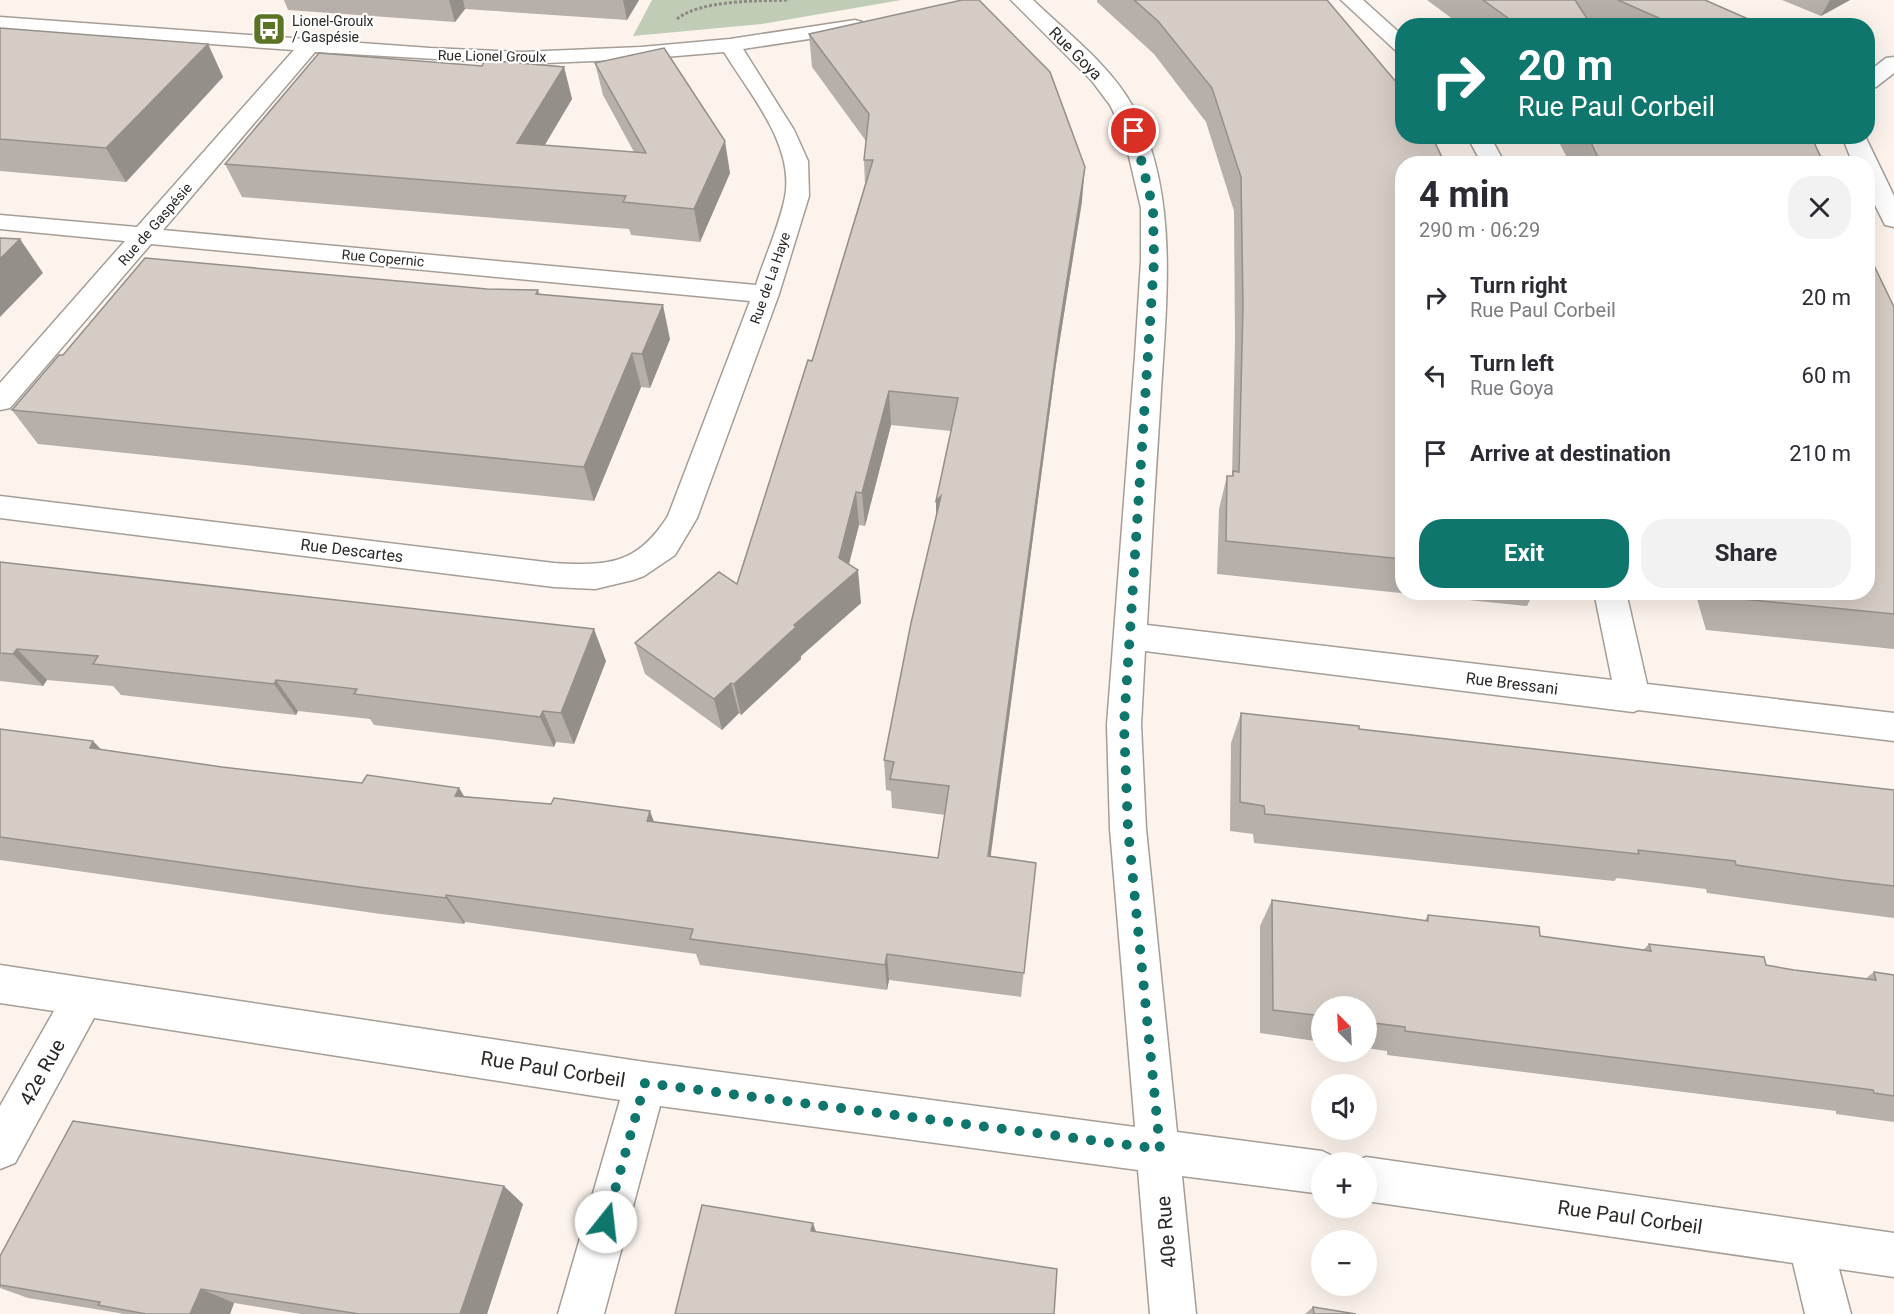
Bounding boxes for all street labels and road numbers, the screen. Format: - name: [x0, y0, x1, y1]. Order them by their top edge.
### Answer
- street label: Rue Goya: [1045, 23, 1106, 84]
- street label: Rue Lionel Groulx: [438, 47, 546, 65]
- street label: Rue de Gaspésie: [115, 180, 195, 268]
- street label: Rue de La Haye: [747, 230, 793, 326]
- street label: Rue Copernic: [341, 246, 425, 270]
- street label: Rue Descartes: [300, 535, 404, 566]
- street label: Rue Bressani: [1465, 668, 1559, 699]
- street label: 42e Rue: [14, 1035, 70, 1109]
- street label: Rue Paul Corbeil: [479, 1046, 627, 1092]
- street label: 40e Rue: [1151, 1195, 1181, 1269]
- street label: Rue Paul Corbeil: [1556, 1195, 1704, 1239]

